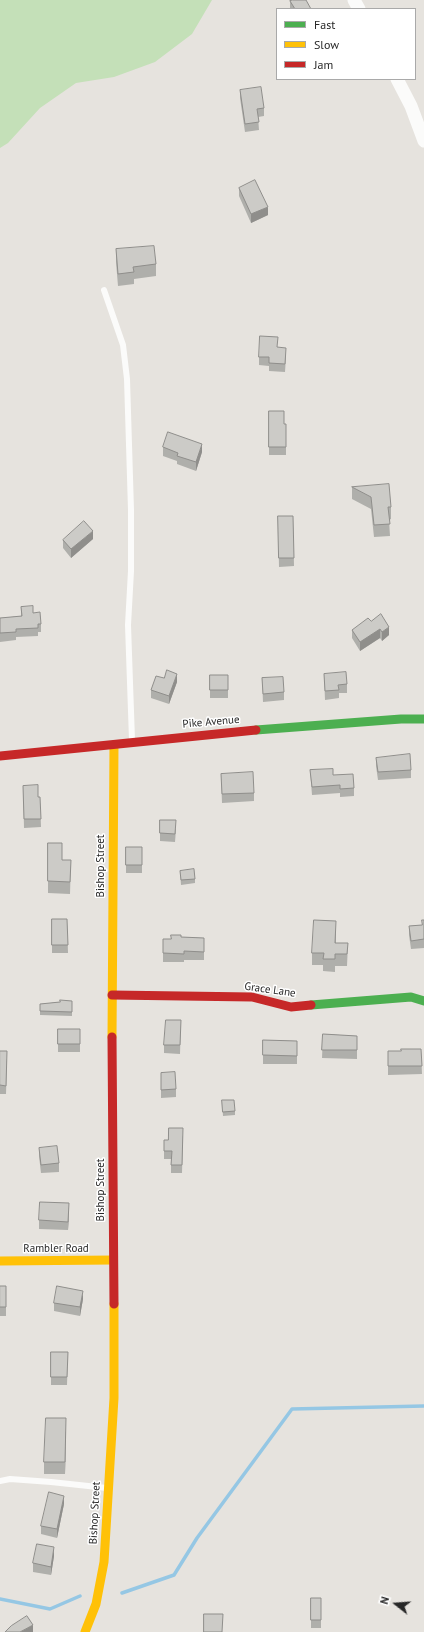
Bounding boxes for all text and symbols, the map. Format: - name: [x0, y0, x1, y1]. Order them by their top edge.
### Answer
- legend: [276, 8, 416, 80]
- text: Fast: [314, 17, 335, 32]
- text: Slow: [314, 37, 339, 52]
- text: Jam: [314, 57, 333, 72]
- street label: Pike Avenue: [182, 713, 240, 731]
- street label: Bishop Street: [94, 835, 108, 897]
- street label: Grace Lane: [243, 980, 297, 1000]
- street label: Bishop Street: [94, 1159, 108, 1221]
- street label: Rambler Road: [23, 1242, 89, 1256]
- street label: Bishop Street: [87, 1481, 103, 1545]
- north arrow: [376, 1584, 416, 1624]
- text: N: [377, 1595, 392, 1606]

